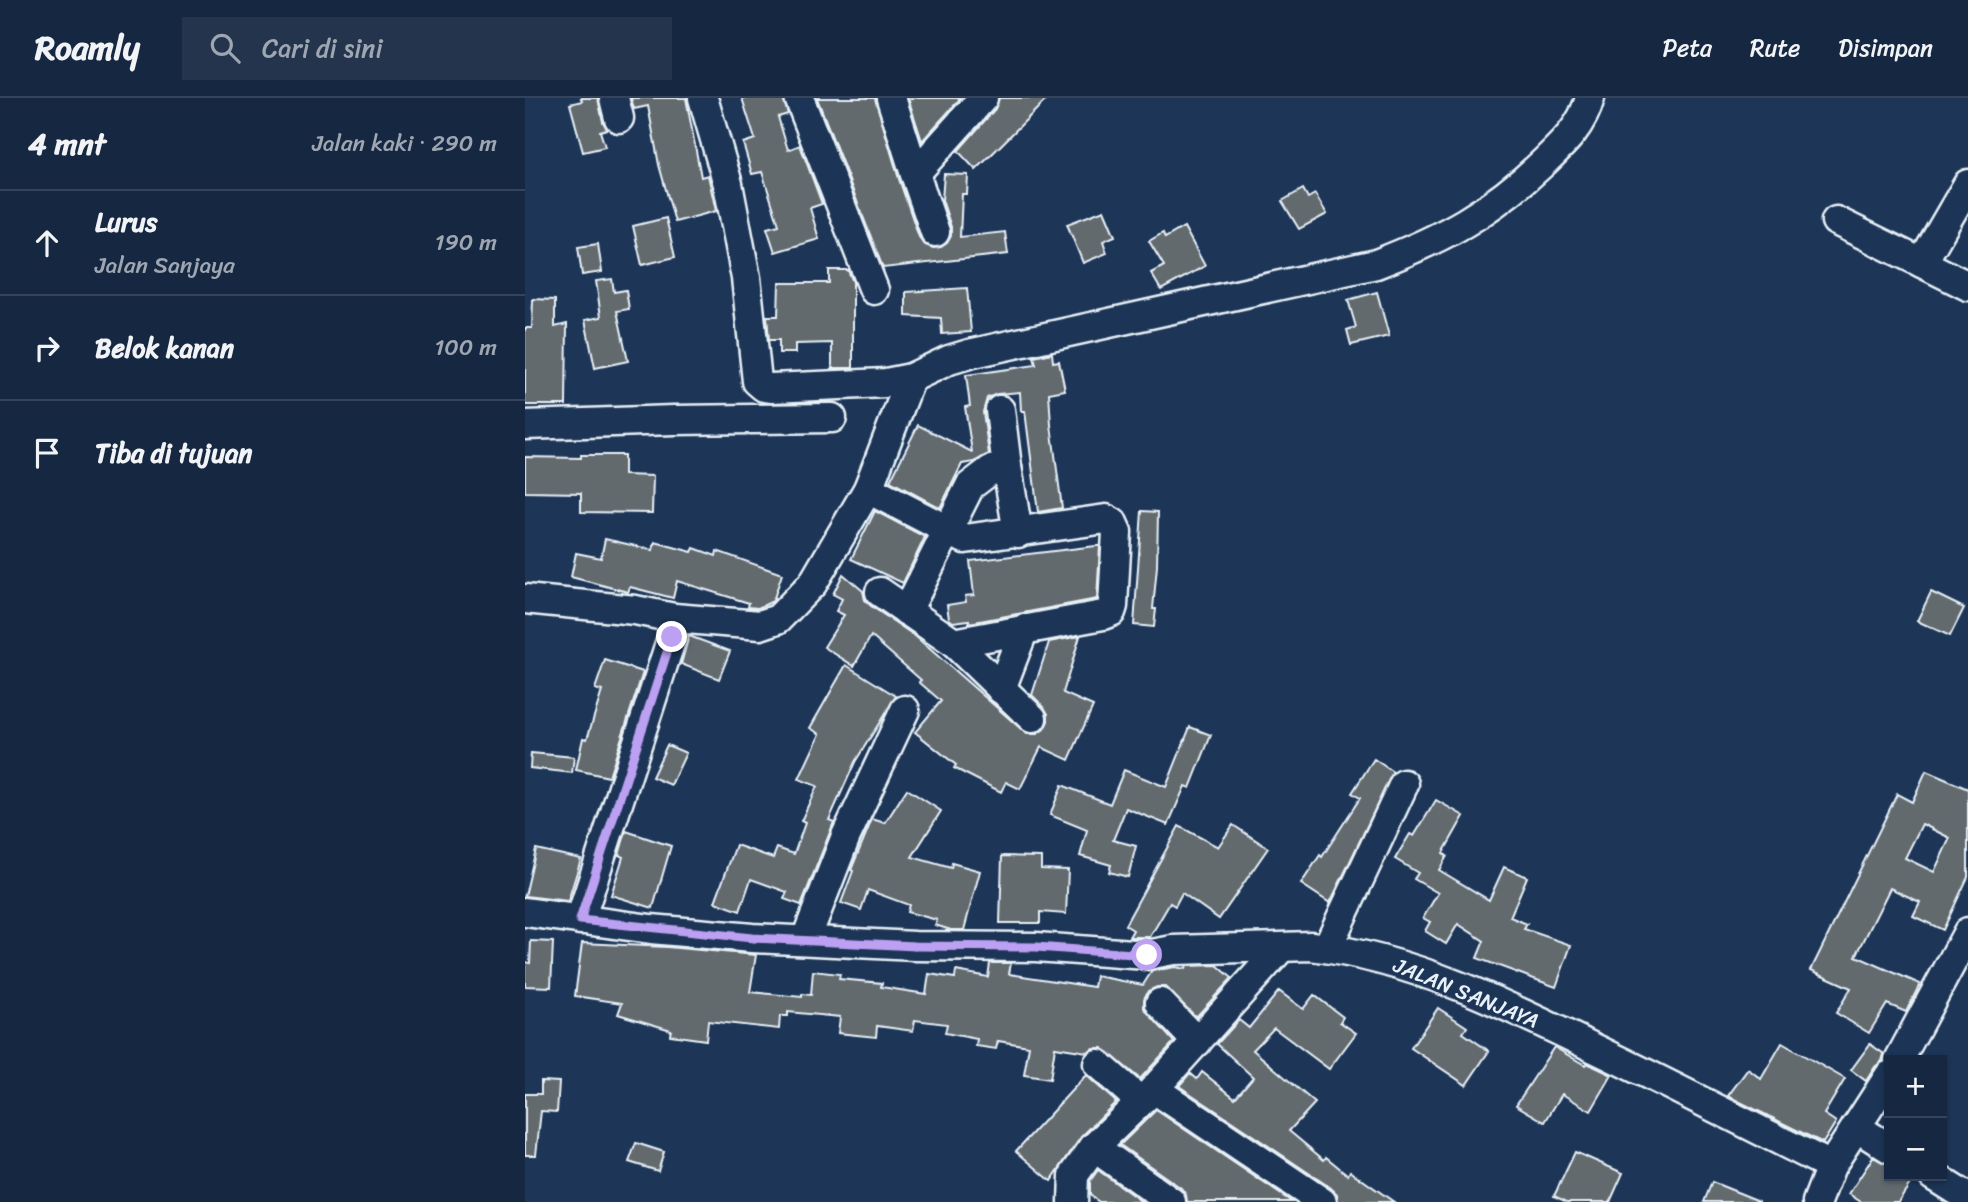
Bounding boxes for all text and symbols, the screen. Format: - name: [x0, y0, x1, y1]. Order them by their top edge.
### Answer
- search box: [182, 17, 672, 80]
- text: Roamly: [35, 19, 140, 77]
- text: Cari di sini: [262, 25, 383, 71]
- text: Peta: [1663, 27, 1712, 69]
- text: Rute: [1750, 27, 1800, 69]
- text: Disimpan: [1838, 27, 1933, 69]
- icon: search: [206, 29, 244, 67]
- text: 4 mnt: [28, 117, 106, 171]
- text: Jalan kaki · 290 m: [312, 123, 497, 164]
- text: Lurus: [95, 199, 158, 245]
- text: 190 m: [435, 222, 497, 263]
- icon: ahead: [28, 224, 66, 262]
- text: Jalan Sanjaya: [95, 245, 235, 286]
- text: Belok kanan: [95, 325, 234, 371]
- text: 100 m: [434, 327, 497, 368]
- icon: right: [28, 329, 66, 367]
- text: Tiba di tujuan: [95, 430, 252, 476]
- icon: arrive: [28, 434, 66, 472]
- route end: [656, 621, 687, 652]
- route start: [1131, 939, 1162, 970]
- street label: JALAN SANJAYA: [1386, 946, 1545, 1039]
- map controls: [1884, 1055, 1947, 1181]
- button: +: [1884, 1055, 1947, 1118]
- button: −: [1884, 1118, 1947, 1181]

